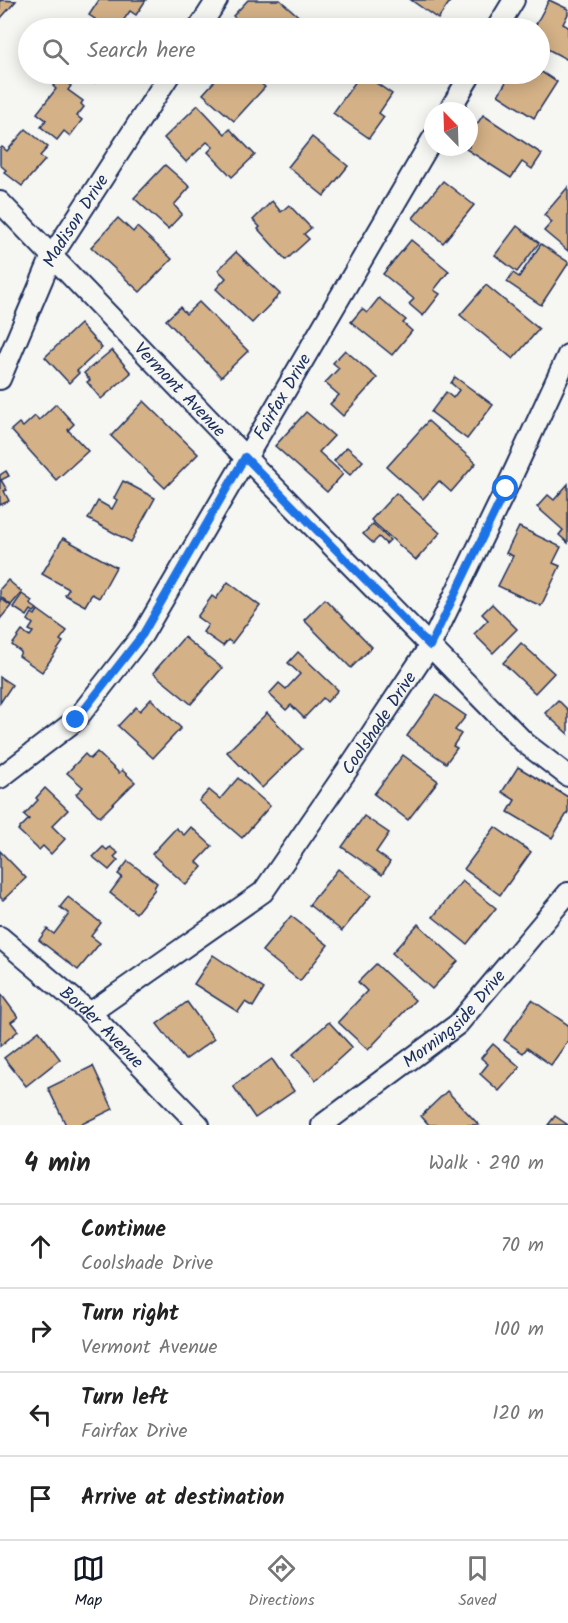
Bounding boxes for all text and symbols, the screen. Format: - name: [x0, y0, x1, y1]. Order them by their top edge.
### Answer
- search box: [18, 18, 550, 84]
- text: Search here: [87, 34, 195, 69]
- icon: search: [39, 35, 72, 68]
- north arrow: [424, 102, 478, 156]
- street label: Madison Drive: [36, 169, 117, 272]
- street label: Vermont Avenue: [126, 336, 232, 445]
- street label: Fairfax Drive: [247, 348, 320, 446]
- route start: [492, 475, 518, 501]
- street label: Coolshade Drive: [335, 666, 425, 782]
- route end: [62, 706, 88, 732]
- street label: Morningside Drive: [397, 964, 514, 1077]
- street label: Border Avenue: [52, 980, 150, 1076]
- text: 4 min: [24, 1143, 91, 1185]
- text: Walk · 290 m: [429, 1148, 544, 1180]
- text: Continue: [81, 1213, 166, 1248]
- icon: ahead: [24, 1230, 57, 1263]
- text: 70 m: [501, 1230, 544, 1262]
- text: Coolshade Drive: [81, 1248, 213, 1280]
- text: Turn right: [81, 1297, 179, 1332]
- icon: right: [24, 1314, 57, 1347]
- text: 100 m: [494, 1314, 544, 1346]
- text: Vermont Avenue: [81, 1332, 218, 1364]
- text: Turn left: [81, 1381, 168, 1416]
- icon: left: [24, 1398, 57, 1431]
- text: 120 m: [492, 1398, 544, 1430]
- text: Fairfax Drive: [81, 1416, 187, 1448]
- text: Arrive at destination: [81, 1481, 284, 1516]
- icon: arrive: [24, 1482, 57, 1515]
- tab: Map: [72, 1552, 105, 1613]
- tab: Directions: [248, 1552, 315, 1613]
- tab: Saved: [458, 1552, 496, 1613]

